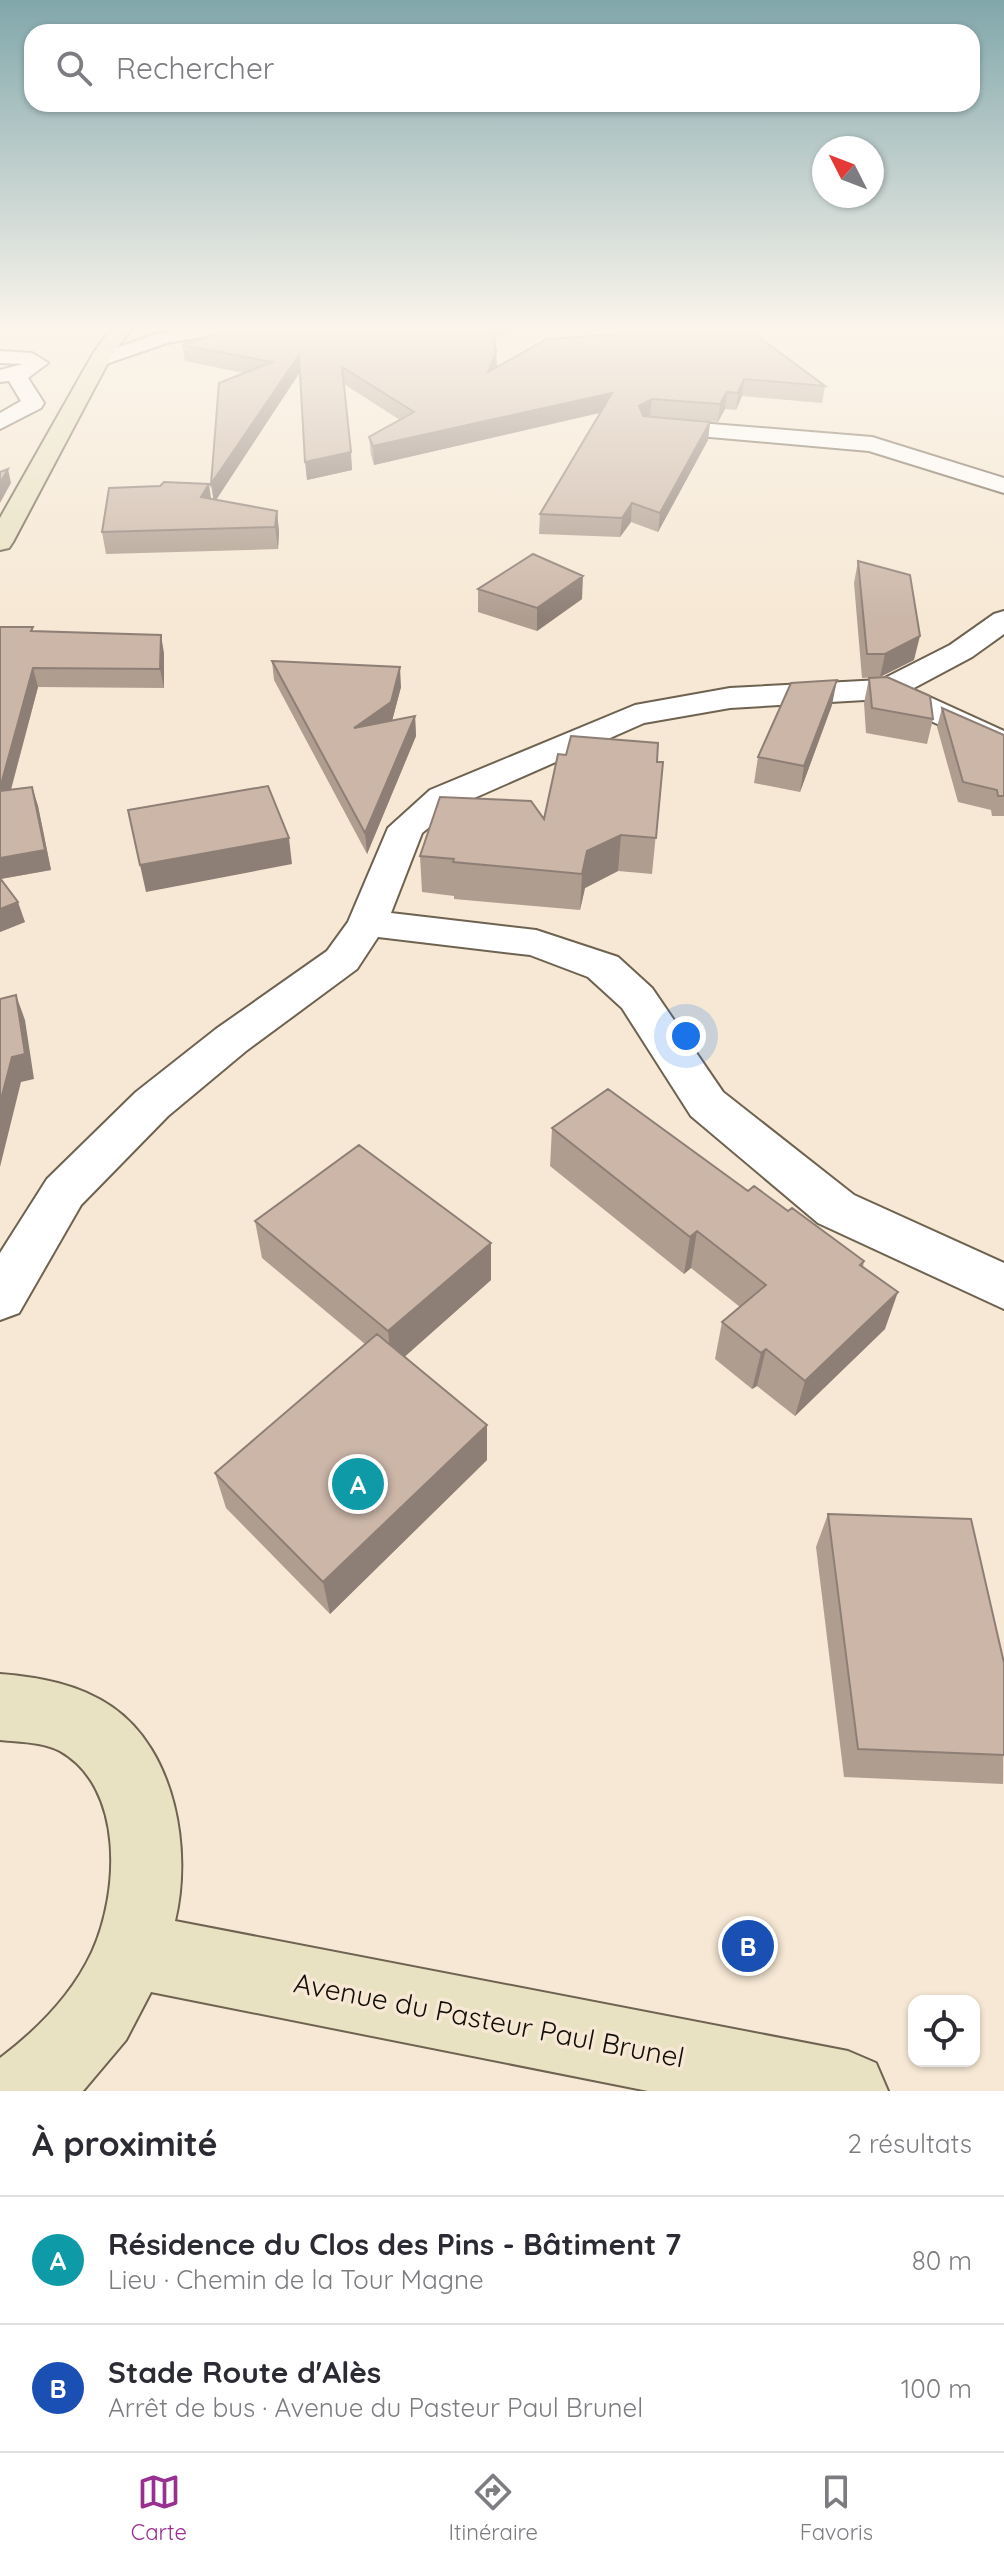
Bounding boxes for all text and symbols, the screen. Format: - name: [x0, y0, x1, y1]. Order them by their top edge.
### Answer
- search box: [24, 24, 980, 112]
- icon: search: [52, 46, 96, 90]
- text: Rechercher: [116, 49, 274, 87]
- north arrow: [812, 136, 884, 208]
- your location: [666, 1016, 706, 1056]
- pin: A: [332, 1454, 384, 1514]
- pin: B: [722, 1916, 774, 1976]
- street label: Avenue du Pasteur Paul Brunel: [291, 1964, 687, 2075]
- map controls: [908, 1995, 980, 2067]
- button: locate: [908, 1995, 980, 2067]
- text: À proximité: [32, 2122, 218, 2165]
- text: 2 résultats: [847, 2127, 972, 2160]
- text: Résidence du Clos des Pins - Bâtiment 7: [108, 2225, 681, 2263]
- text: A: [50, 2244, 66, 2277]
- text: 80 m: [912, 2244, 972, 2277]
- text: Lieu · Chemin de la Tour Magne: [108, 2263, 484, 2296]
- text: Stade Route d'Alès: [108, 2353, 381, 2391]
- text: B: [49, 2372, 67, 2405]
- text: 100 m: [901, 2372, 972, 2405]
- text: Arrêt de bus · Avenue du Pasteur Paul Brunel: [108, 2391, 643, 2424]
- tab: Carte: [131, 2470, 187, 2546]
- tab: Itinéraire: [449, 2470, 538, 2546]
- tab: Favoris: [800, 2470, 873, 2546]

